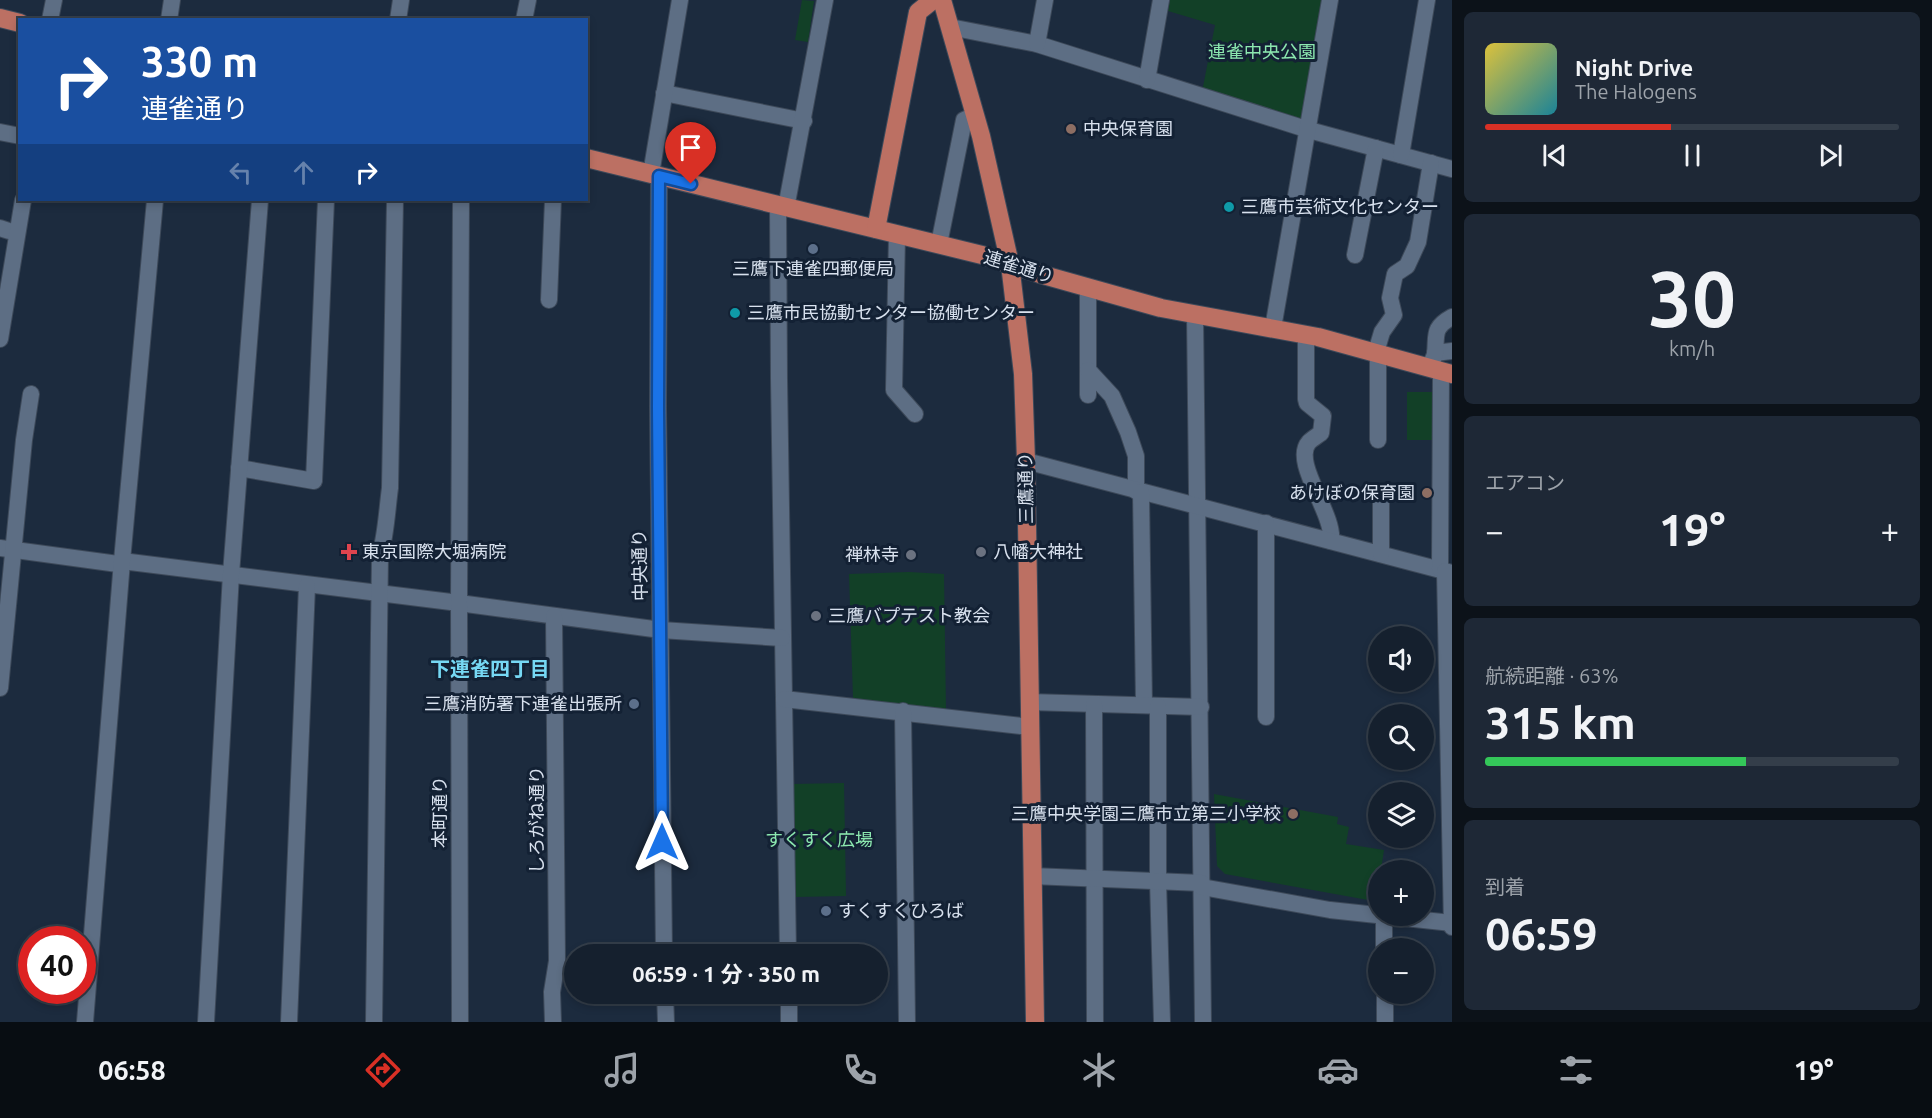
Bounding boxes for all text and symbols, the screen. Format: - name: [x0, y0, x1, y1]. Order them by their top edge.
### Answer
- text: 330 m: [141, 38, 258, 85]
- park label: 連雀中央公園: [1208, 41, 1316, 61]
- icon: right: [42, 42, 120, 120]
- text: Night Drive: [1575, 55, 1693, 80]
- text: The Halogens: [1575, 80, 1697, 103]
- text: 連雀通り: [141, 93, 249, 123]
- place label: 中央保育園: [1083, 118, 1173, 138]
- pin: [665, 122, 716, 184]
- marker: 中央保育園: [1064, 122, 1078, 136]
- icon: arrive: [674, 131, 707, 164]
- icon: previous: [1538, 139, 1571, 172]
- icon: pause: [1676, 139, 1709, 172]
- icon: next: [1814, 139, 1847, 172]
- icon: left: [224, 156, 257, 189]
- icon: ahead: [287, 156, 320, 189]
- icon: right: [350, 156, 383, 189]
- place label: 三鷹市芸術文化センター: [1241, 196, 1439, 216]
- marker: 三鷹市芸術文化センター: [1222, 200, 1236, 214]
- marker: 三鷹下連雀四郵便局: [806, 242, 820, 256]
- street label: 連雀通り: [982, 246, 1057, 286]
- text: 30: [1648, 254, 1736, 342]
- place label: 三鷹下連雀四郵便局: [732, 258, 894, 278]
- place label: 三鷹市民協動センター協働センター: [747, 302, 1035, 322]
- marker: 三鷹市民協動センター協働センター: [728, 306, 742, 320]
- text: km/h: [1669, 337, 1715, 360]
- street label: 三鷹通り: [1014, 452, 1036, 524]
- text: エアコン: [1485, 471, 1565, 494]
- place label: あけぼの保育園: [1289, 482, 1415, 502]
- marker: あけぼの保育園: [1420, 486, 1434, 500]
- text: 19°: [1659, 504, 1725, 555]
- text: −: [1485, 512, 1504, 549]
- text: +: [1880, 512, 1899, 549]
- street label: 中央通り: [628, 529, 650, 601]
- place label: 東京国際大堀病院: [362, 541, 506, 561]
- place label: 八幡大神社: [993, 541, 1083, 561]
- marker: 東京国際大堀病院: [340, 543, 358, 561]
- place label: 禅林寺: [845, 544, 899, 564]
- marker: 八幡大神社: [974, 545, 988, 559]
- marker: 禅林寺: [904, 548, 918, 562]
- place label: 三鷹バプテスト教会: [828, 605, 990, 625]
- marker: 三鷹バプテスト教会: [809, 609, 823, 623]
- map controls: [1368, 626, 1434, 1004]
- button: sound: [1368, 626, 1434, 692]
- district label: 下連雀四丁目: [430, 657, 550, 680]
- text: 航続距離 · 63%: [1485, 664, 1618, 687]
- place label: 三鷹消防署下連雀出張所: [424, 693, 622, 713]
- marker: 三鷹消防署下連雀出張所: [627, 697, 641, 711]
- text: 315 km: [1485, 697, 1636, 748]
- button: search: [1368, 704, 1434, 770]
- street label: しろがね通り: [526, 766, 546, 874]
- street label: 本町通り: [429, 776, 449, 848]
- button: layers: [1368, 782, 1434, 848]
- place label: 三鷹中央学園三鷹市立第三小学校: [1011, 803, 1281, 823]
- marker: 三鷹中央学園三鷹市立第三小学校: [1286, 807, 1300, 821]
- position arrow: [630, 810, 694, 874]
- park label: すくすく広場: [765, 829, 873, 849]
- button: +: [1368, 860, 1434, 926]
- text: 到着: [1485, 875, 1525, 898]
- place label: すくすくひろば: [838, 900, 964, 920]
- marker: すくすくひろば: [819, 904, 833, 918]
- text: 06:59: [1485, 908, 1598, 959]
- speed limit sign: 40: [18, 926, 96, 1004]
- button: −: [1368, 938, 1434, 1004]
- text: 06:59 · 1 分 · 350 m: [632, 961, 820, 986]
- icon: directions: [362, 1049, 404, 1091]
- icon: music: [601, 1049, 643, 1091]
- icon: phone: [839, 1049, 881, 1091]
- icon: climate: [1078, 1049, 1120, 1091]
- icon: car: [1317, 1049, 1359, 1091]
- icon: filters: [1555, 1049, 1597, 1091]
- text: 06:58: [98, 1055, 166, 1085]
- text: 19°: [1794, 1055, 1834, 1085]

